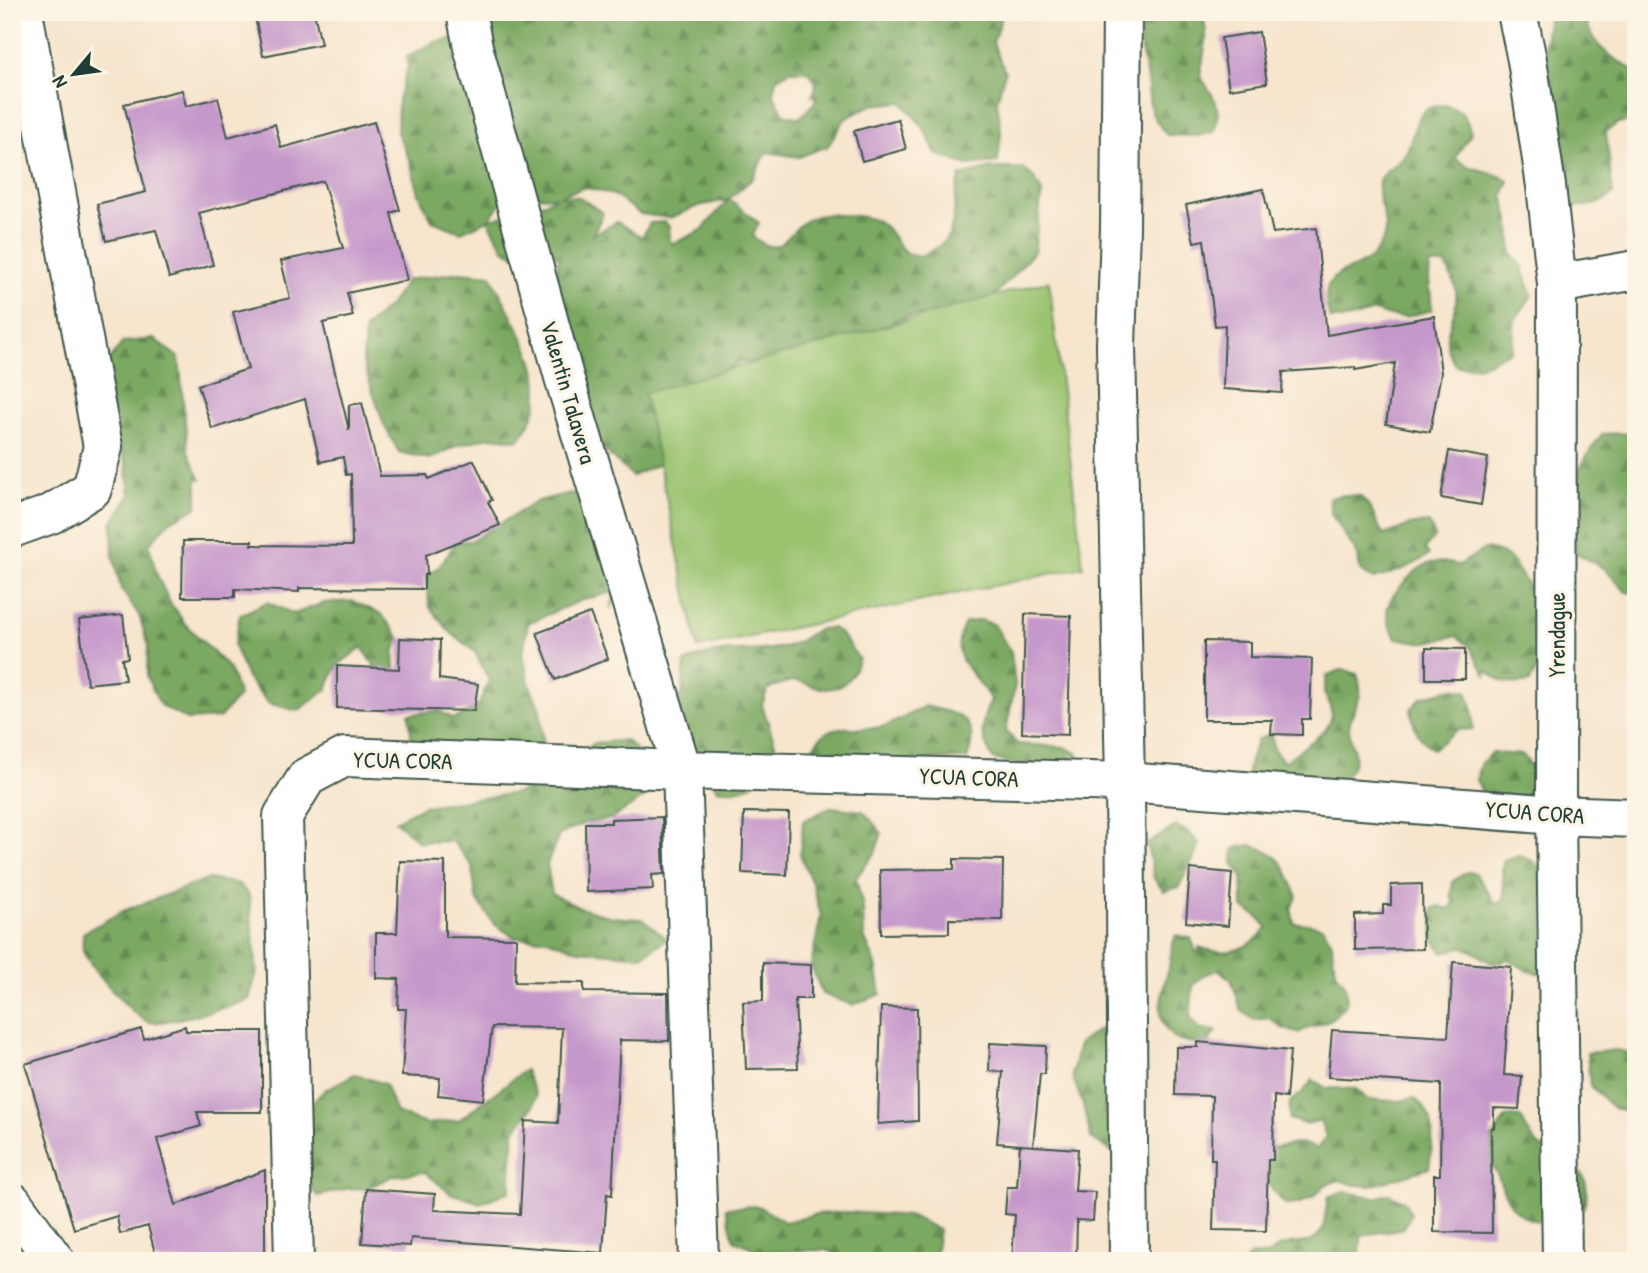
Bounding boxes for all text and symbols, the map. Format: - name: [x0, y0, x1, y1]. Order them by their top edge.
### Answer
- north arrow: [38, 38, 108, 108]
- text: N: [45, 72, 73, 93]
- street label: Valentin Talavera: [534, 317, 604, 467]
- street label: Yrendague: [1541, 592, 1572, 678]
- street label: YCUA CORA: [353, 744, 453, 776]
- street label: YCUA CORA: [919, 760, 1019, 794]
- street label: YCUA CORA: [1485, 793, 1585, 831]

